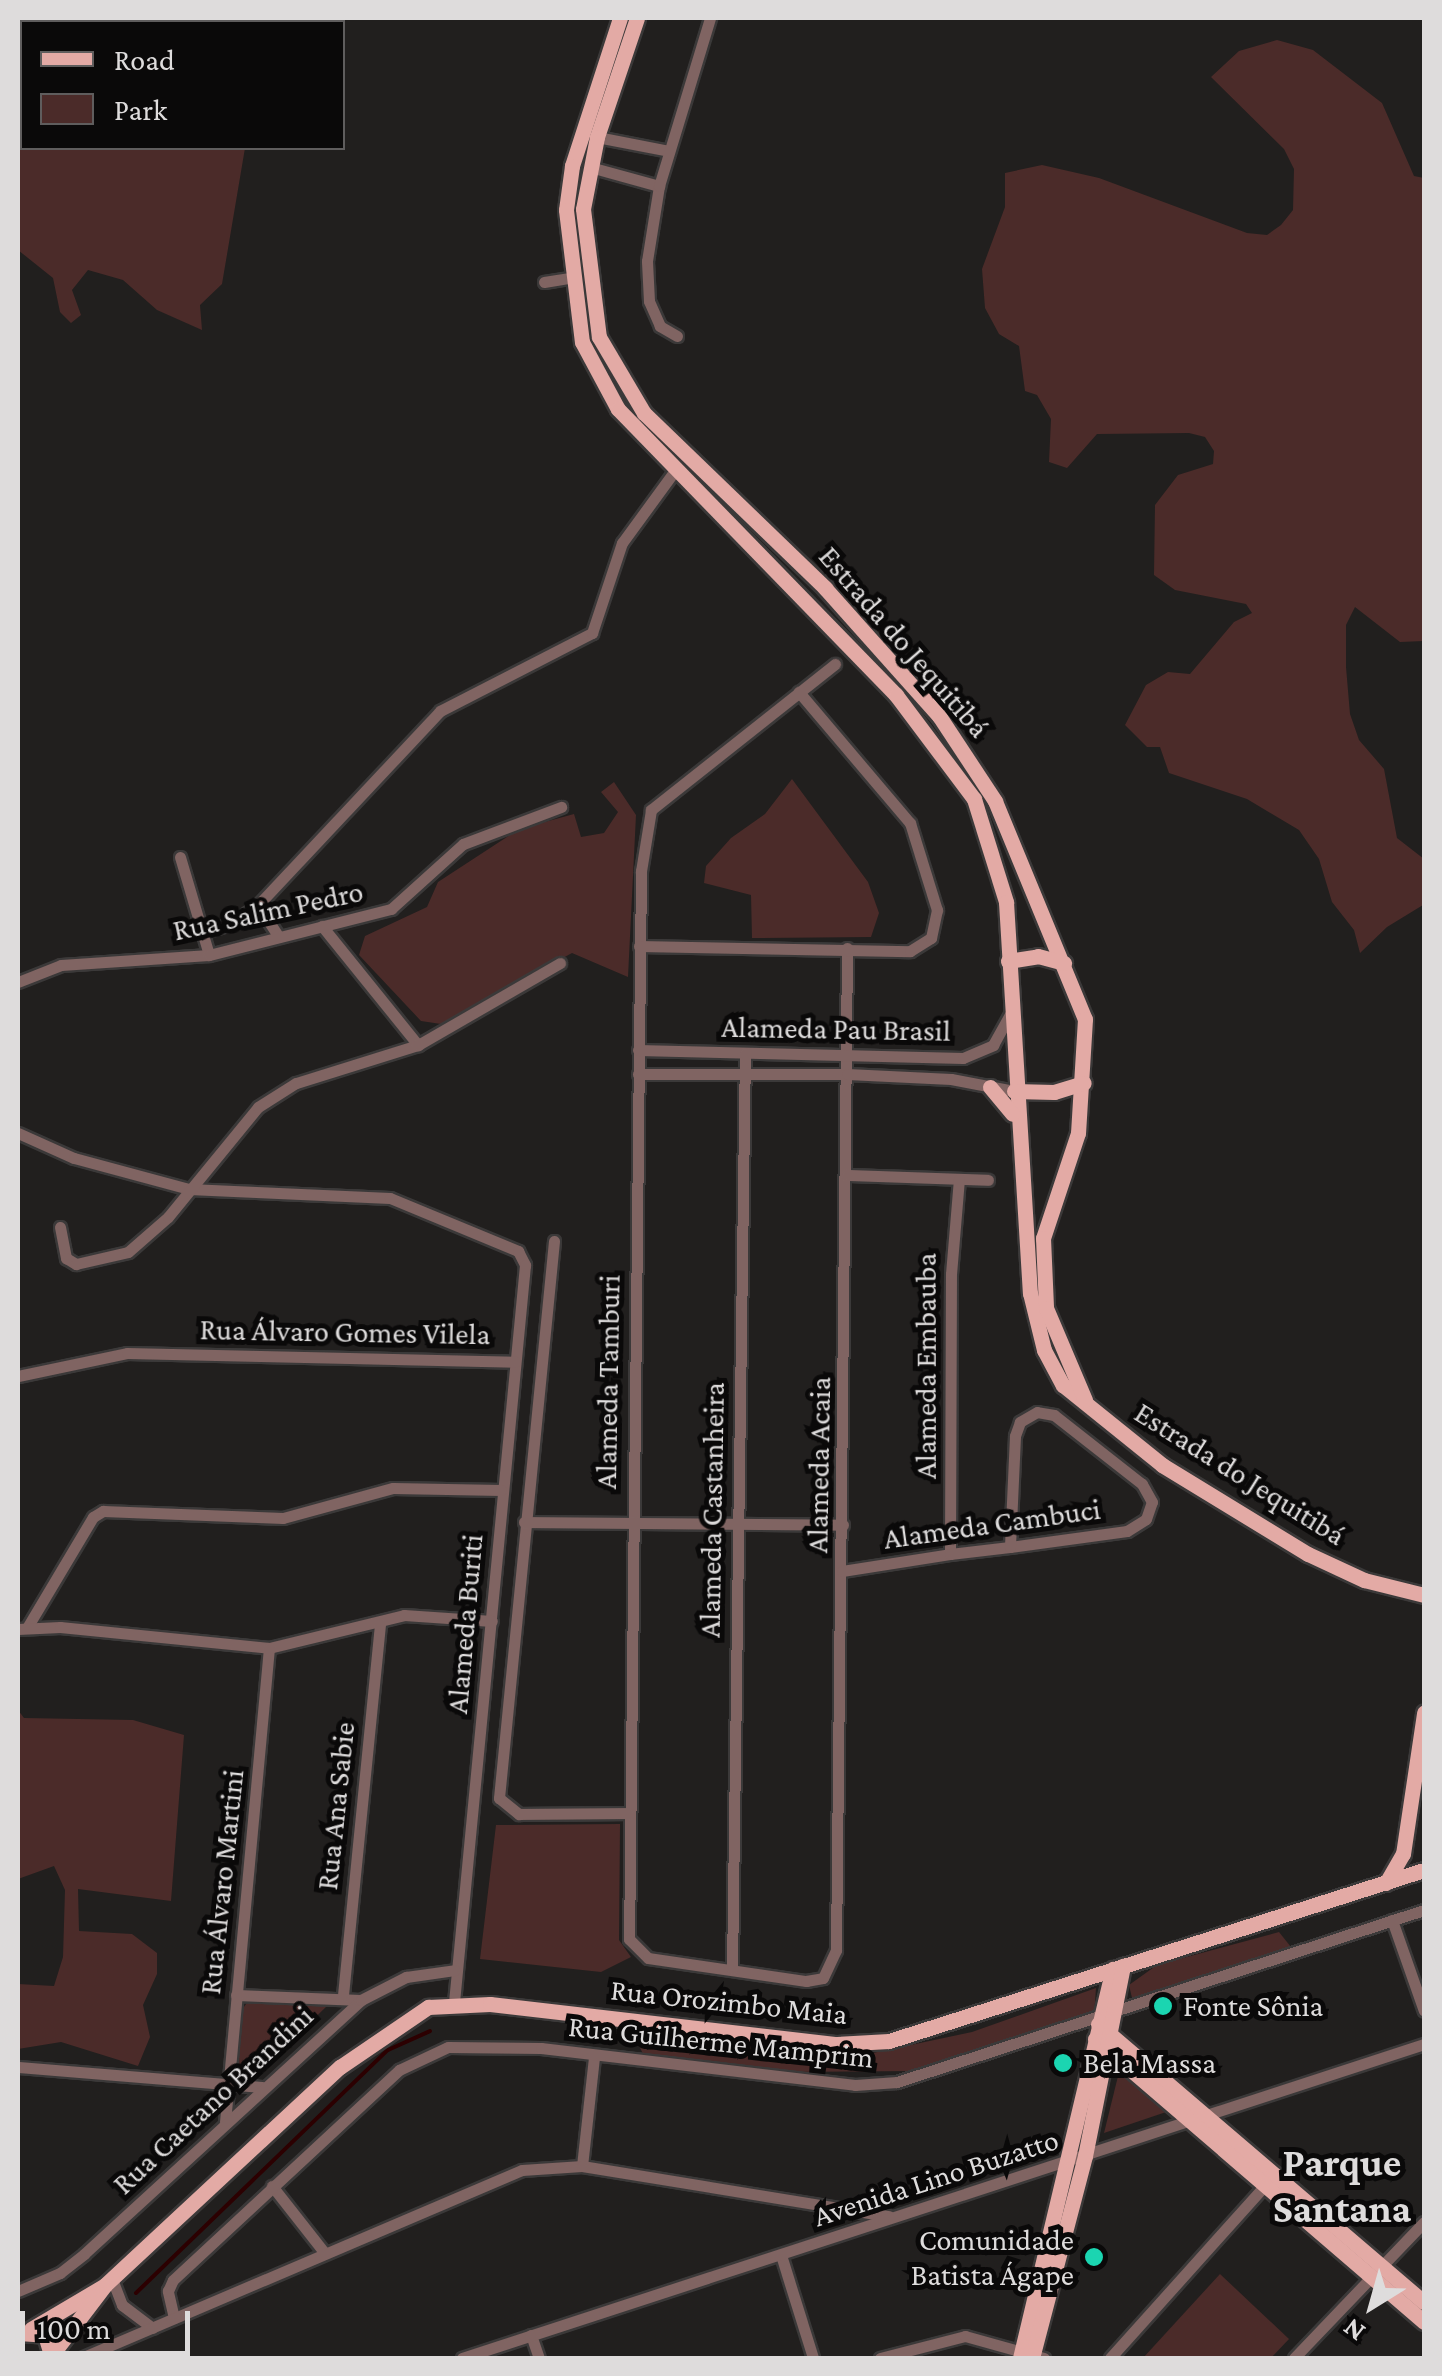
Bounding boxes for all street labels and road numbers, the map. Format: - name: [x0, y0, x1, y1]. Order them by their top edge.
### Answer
- street label: Estrada do Jequitibá: [811, 539, 997, 745]
- street label: Rua Salim Pedro: [170, 873, 366, 949]
- street label: Alameda Pau Brasil: [721, 1009, 951, 1049]
- street label: Alameda Embauba: [908, 1253, 944, 1479]
- street label: Alameda Tamburi: [588, 1274, 628, 1490]
- street label: Rua Álvaro Gomes Vilela: [199, 1311, 491, 1353]
- street label: Alameda Acaia: [799, 1376, 839, 1554]
- street label: Alameda Castanheira: [692, 1382, 732, 1638]
- street label: Estrada do Jequitibá: [1128, 1395, 1352, 1553]
- street label: Alameda Cambuci: [881, 1491, 1103, 1557]
- street label: Alameda Buriti: [439, 1533, 491, 1715]
- street label: Rua Ana Sabie: [309, 1720, 363, 1892]
- street label: Rua Álvaro Martini: [192, 1768, 252, 1996]
- street label: Rua Orozimbo Maia: [609, 1972, 849, 2032]
- street label: Rua Caetano Brandini: [105, 1998, 321, 2202]
- street label: Rua Guilherme Mamprim: [567, 2008, 875, 2076]
- street label: Avenida Lino Buzatto: [809, 2121, 1063, 2235]

